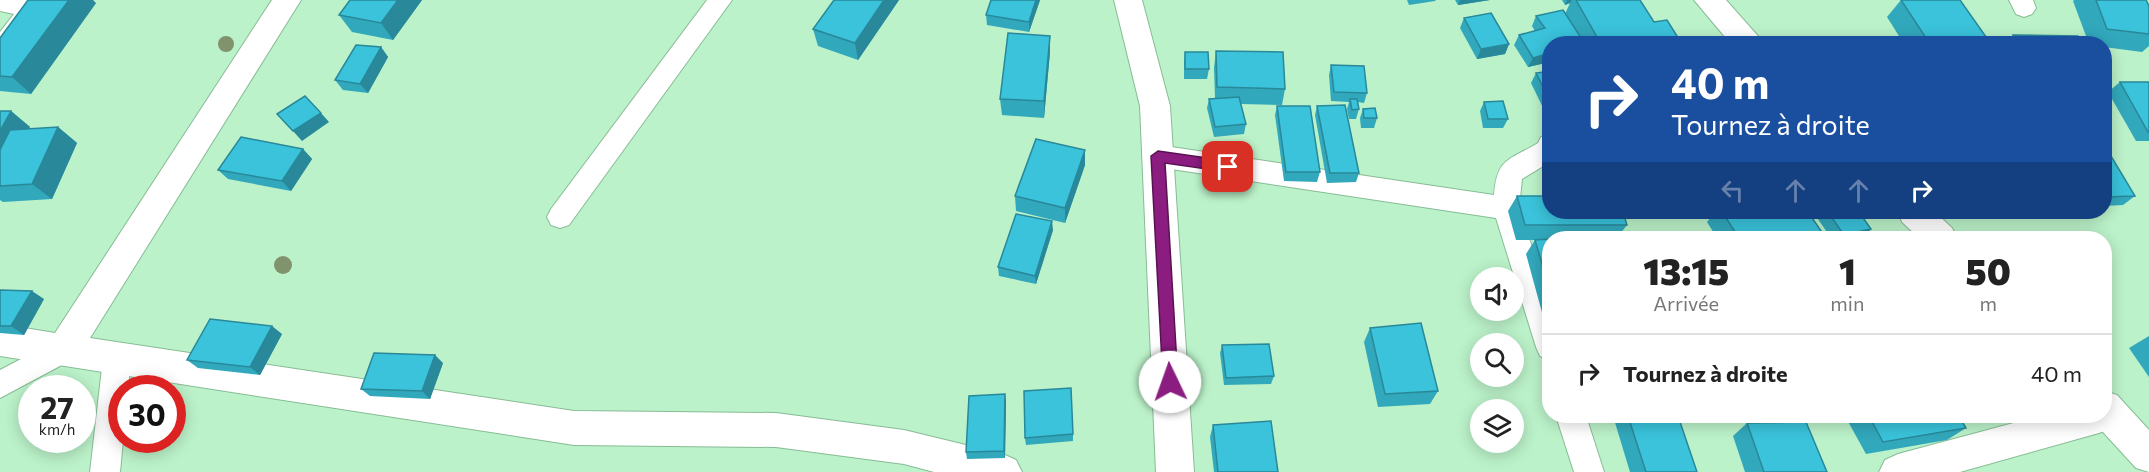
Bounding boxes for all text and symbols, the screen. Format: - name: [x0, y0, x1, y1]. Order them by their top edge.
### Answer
- text: 40 m: [1671, 56, 1769, 108]
- icon: right: [1572, 60, 1650, 138]
- text: Tournez à droite: [1671, 108, 1870, 141]
- pin: [1202, 141, 1253, 192]
- icon: arrive: [1211, 150, 1244, 183]
- icon: left: [1716, 174, 1749, 207]
- icon: ahead: [1779, 174, 1812, 207]
- icon: ahead: [1842, 174, 1875, 207]
- icon: right: [1905, 174, 1938, 207]
- text: 13:15: [1643, 248, 1729, 292]
- text: 1: [1839, 248, 1856, 292]
- text: 50: [1966, 248, 2011, 292]
- map controls: [1470, 267, 1524, 453]
- button: sound: [1470, 267, 1524, 321]
- text: Arrivée: [1653, 291, 1719, 315]
- text: min: [1830, 291, 1864, 315]
- text: m: [1979, 291, 1997, 315]
- button: search: [1470, 333, 1524, 387]
- position arrow: [1138, 350, 1202, 414]
- icon: right: [1572, 357, 1605, 390]
- text: Tournez à droite: [1623, 360, 1788, 387]
- text: 40 m: [2031, 360, 2082, 387]
- speed limit sign: 30: [108, 375, 186, 453]
- text: 27: [40, 388, 74, 425]
- button: layers: [1470, 399, 1524, 453]
- text: km/h: [39, 420, 75, 438]

